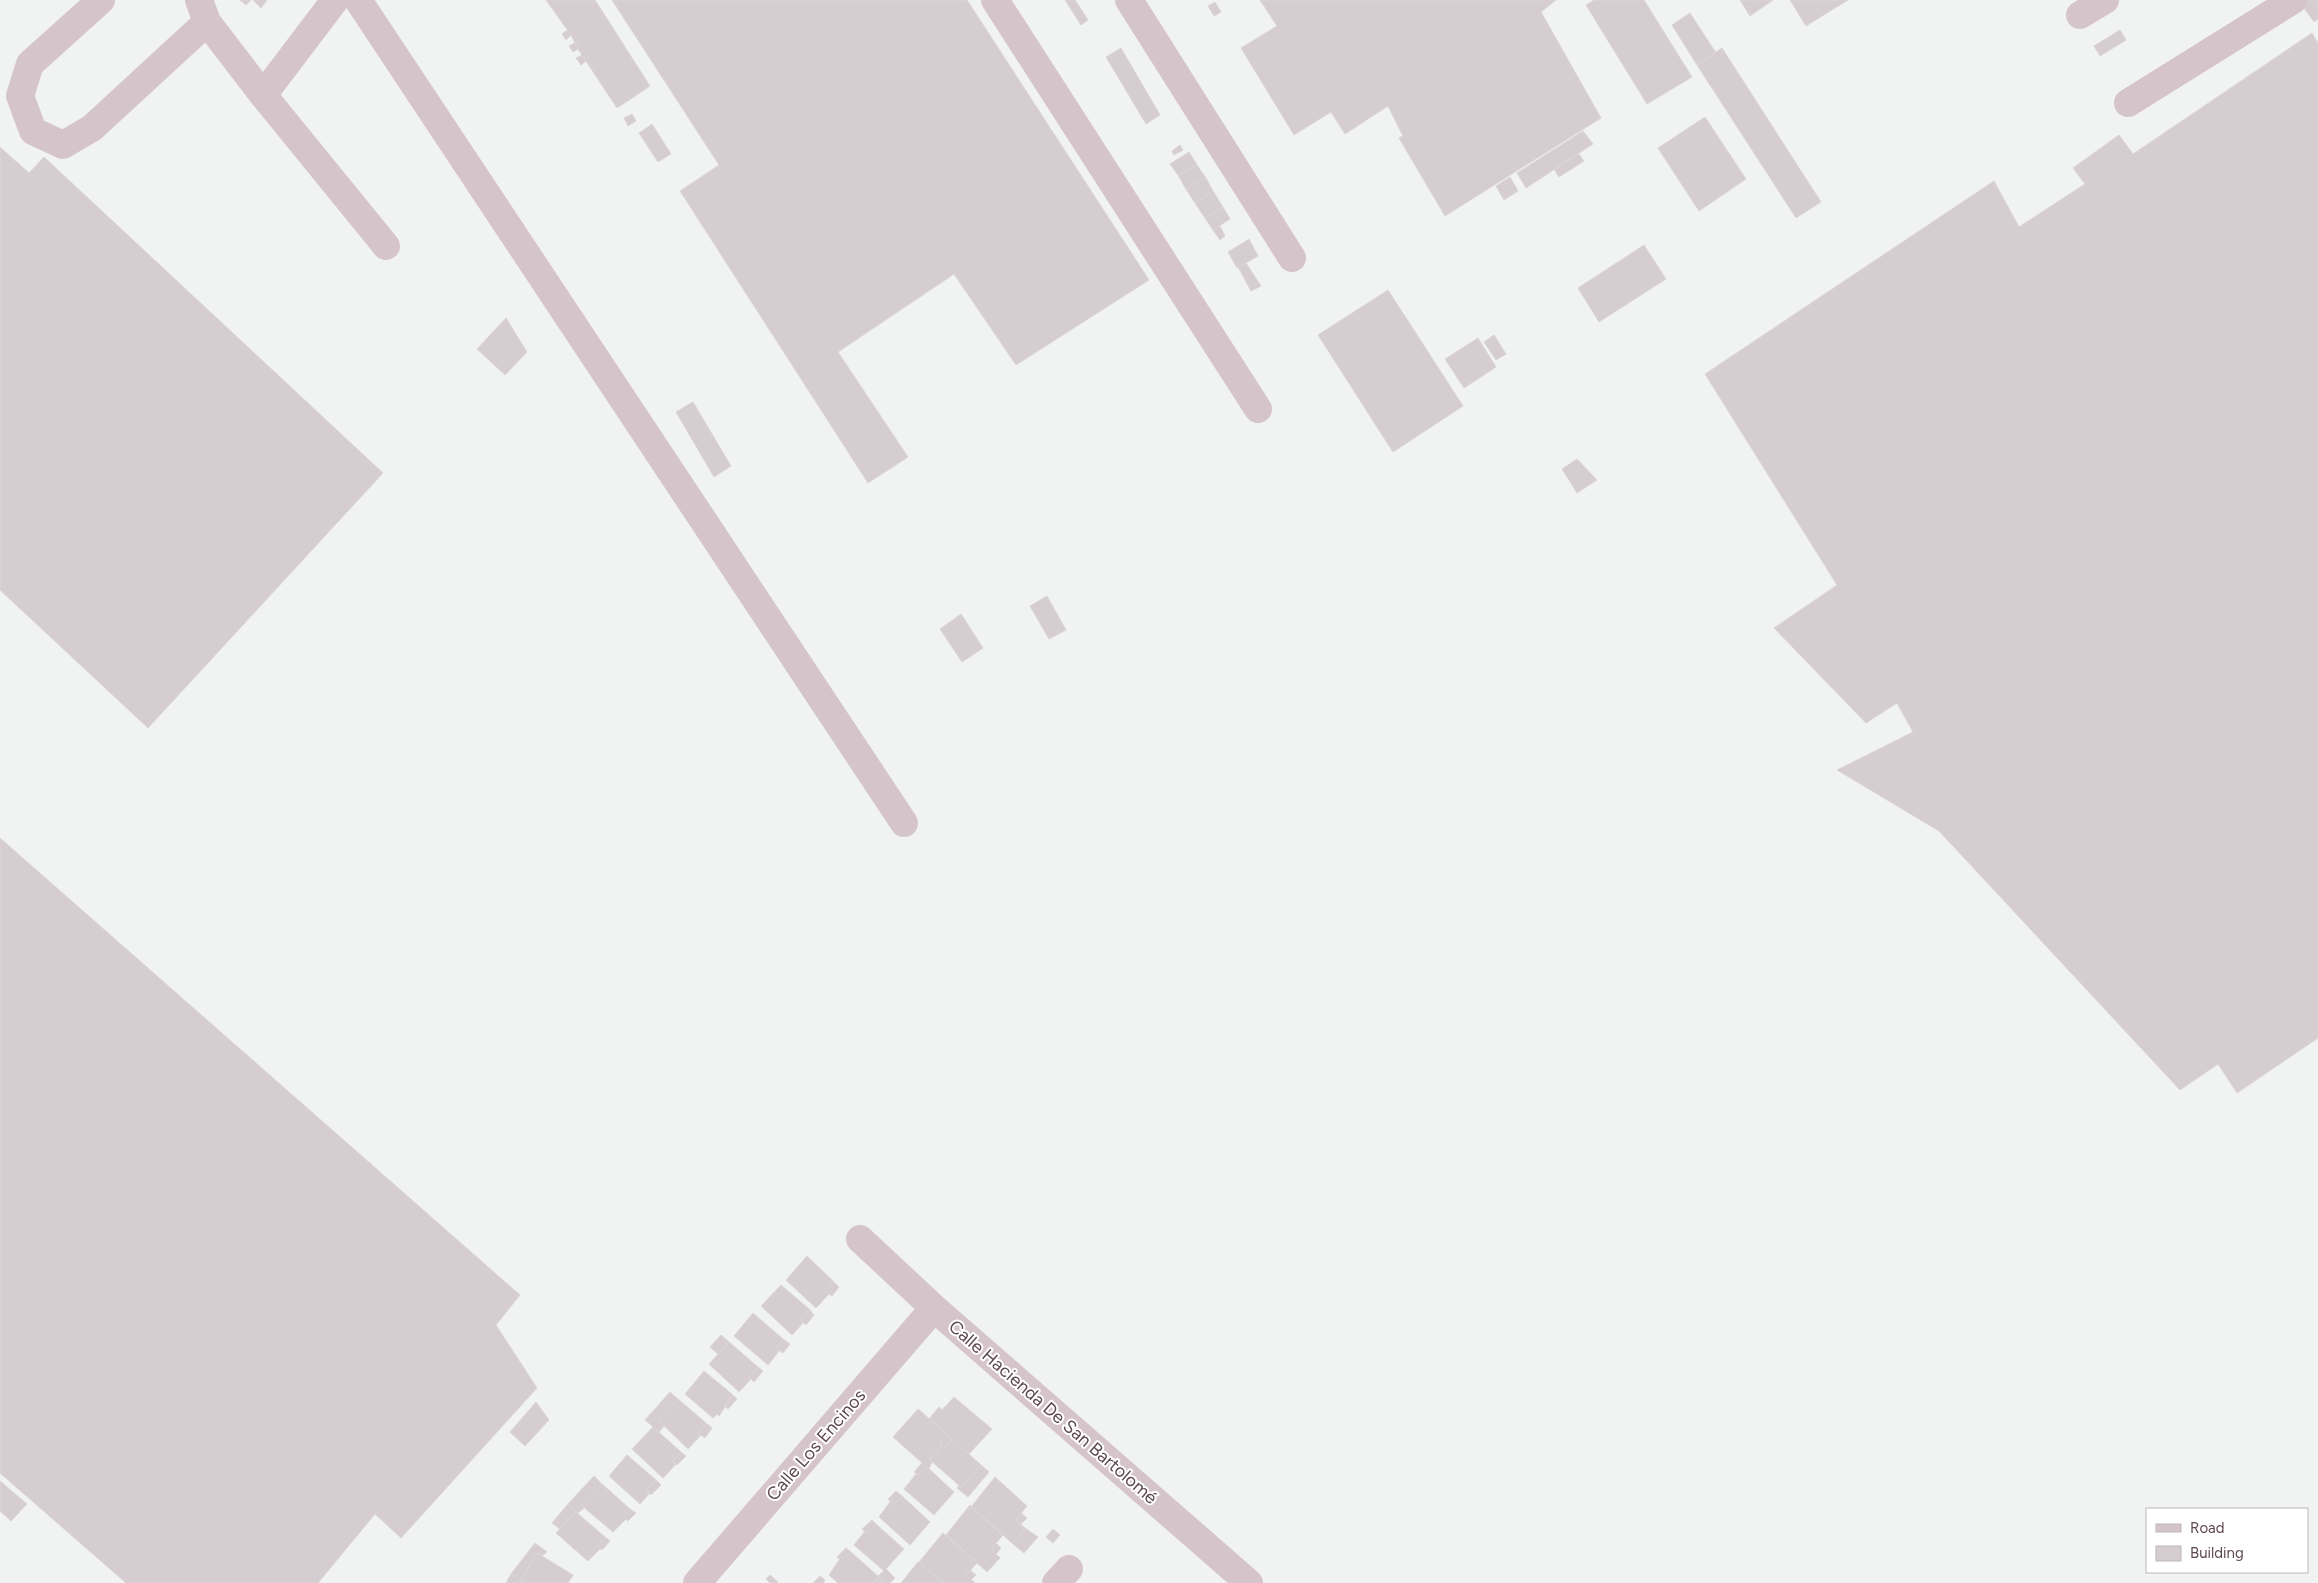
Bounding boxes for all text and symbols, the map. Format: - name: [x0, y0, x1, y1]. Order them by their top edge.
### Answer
- street label: Calle Hacienda De San Bartolomé: [944, 1315, 1162, 1509]
- street label: Calle Los Encinos: [762, 1385, 870, 1505]
- legend: [2146, 1508, 2308, 1573]
- text: Road: [2190, 1519, 2225, 1537]
- text: Building: [2190, 1544, 2244, 1562]

